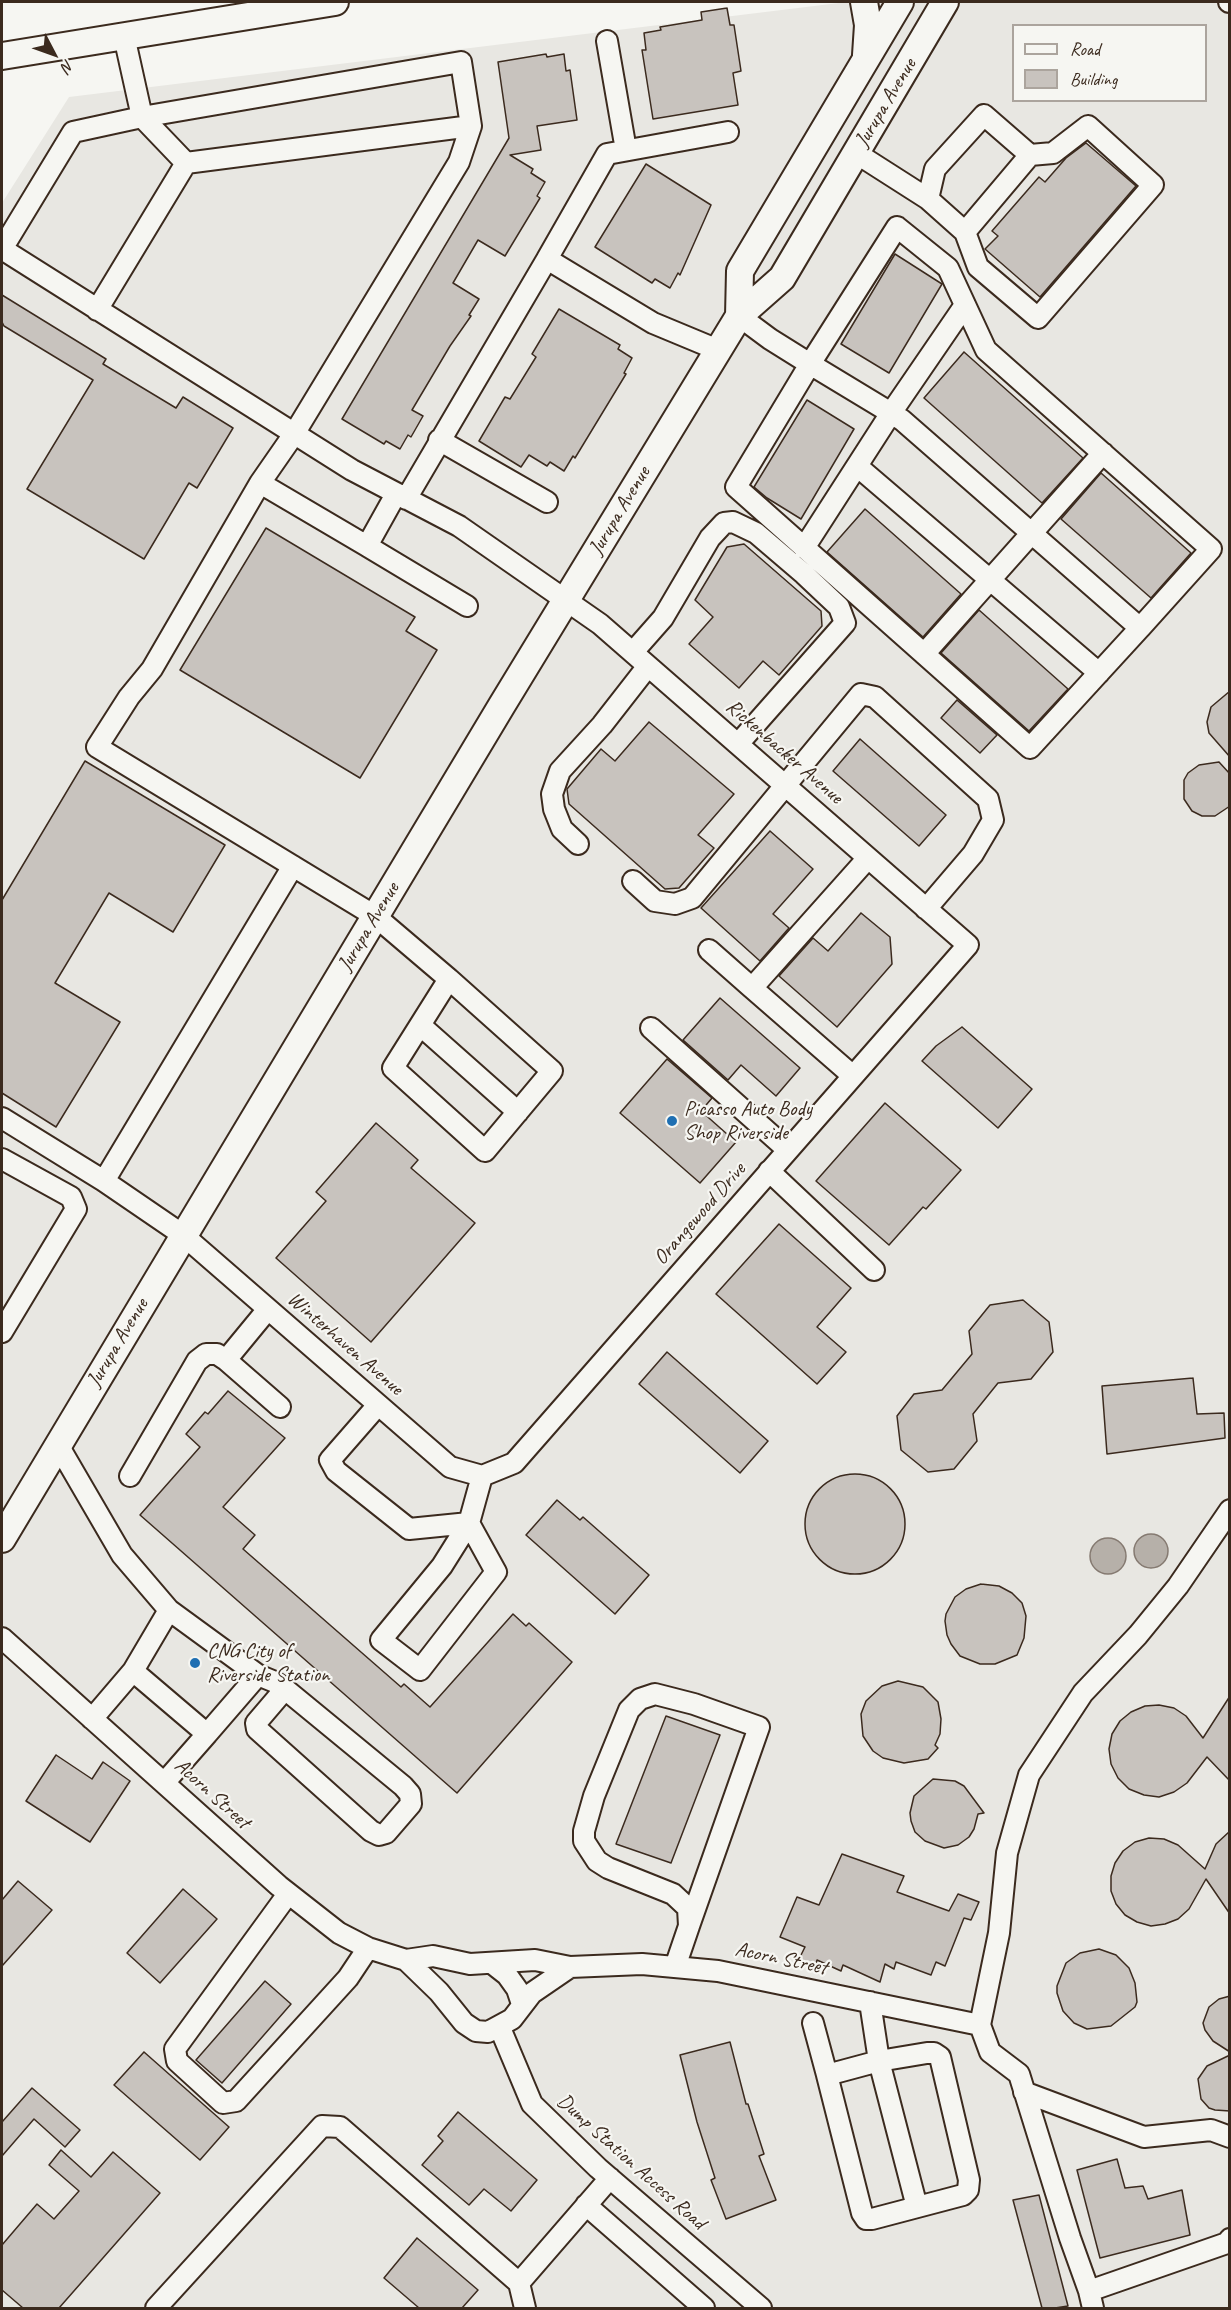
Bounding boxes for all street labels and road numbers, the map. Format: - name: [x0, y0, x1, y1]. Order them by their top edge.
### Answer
- street label: Jurupa Avenue: [850, 54, 922, 152]
- street label: Jurupa Avenue: [584, 462, 656, 560]
- street label: Rickenbacker Avenue: [720, 694, 848, 810]
- street label: Jurupa Avenue: [333, 878, 405, 976]
- street label: Orangewood Drive: [649, 1158, 751, 1270]
- street label: Winterhaven Avenue: [282, 1287, 408, 1401]
- street label: Jurupa Avenue: [82, 1294, 154, 1392]
- street label: Acorn Street: [169, 1753, 255, 1835]
- street label: Acorn Street: [733, 1937, 829, 1981]
- street label: Dump Station Access Road: [552, 2089, 710, 2235]

